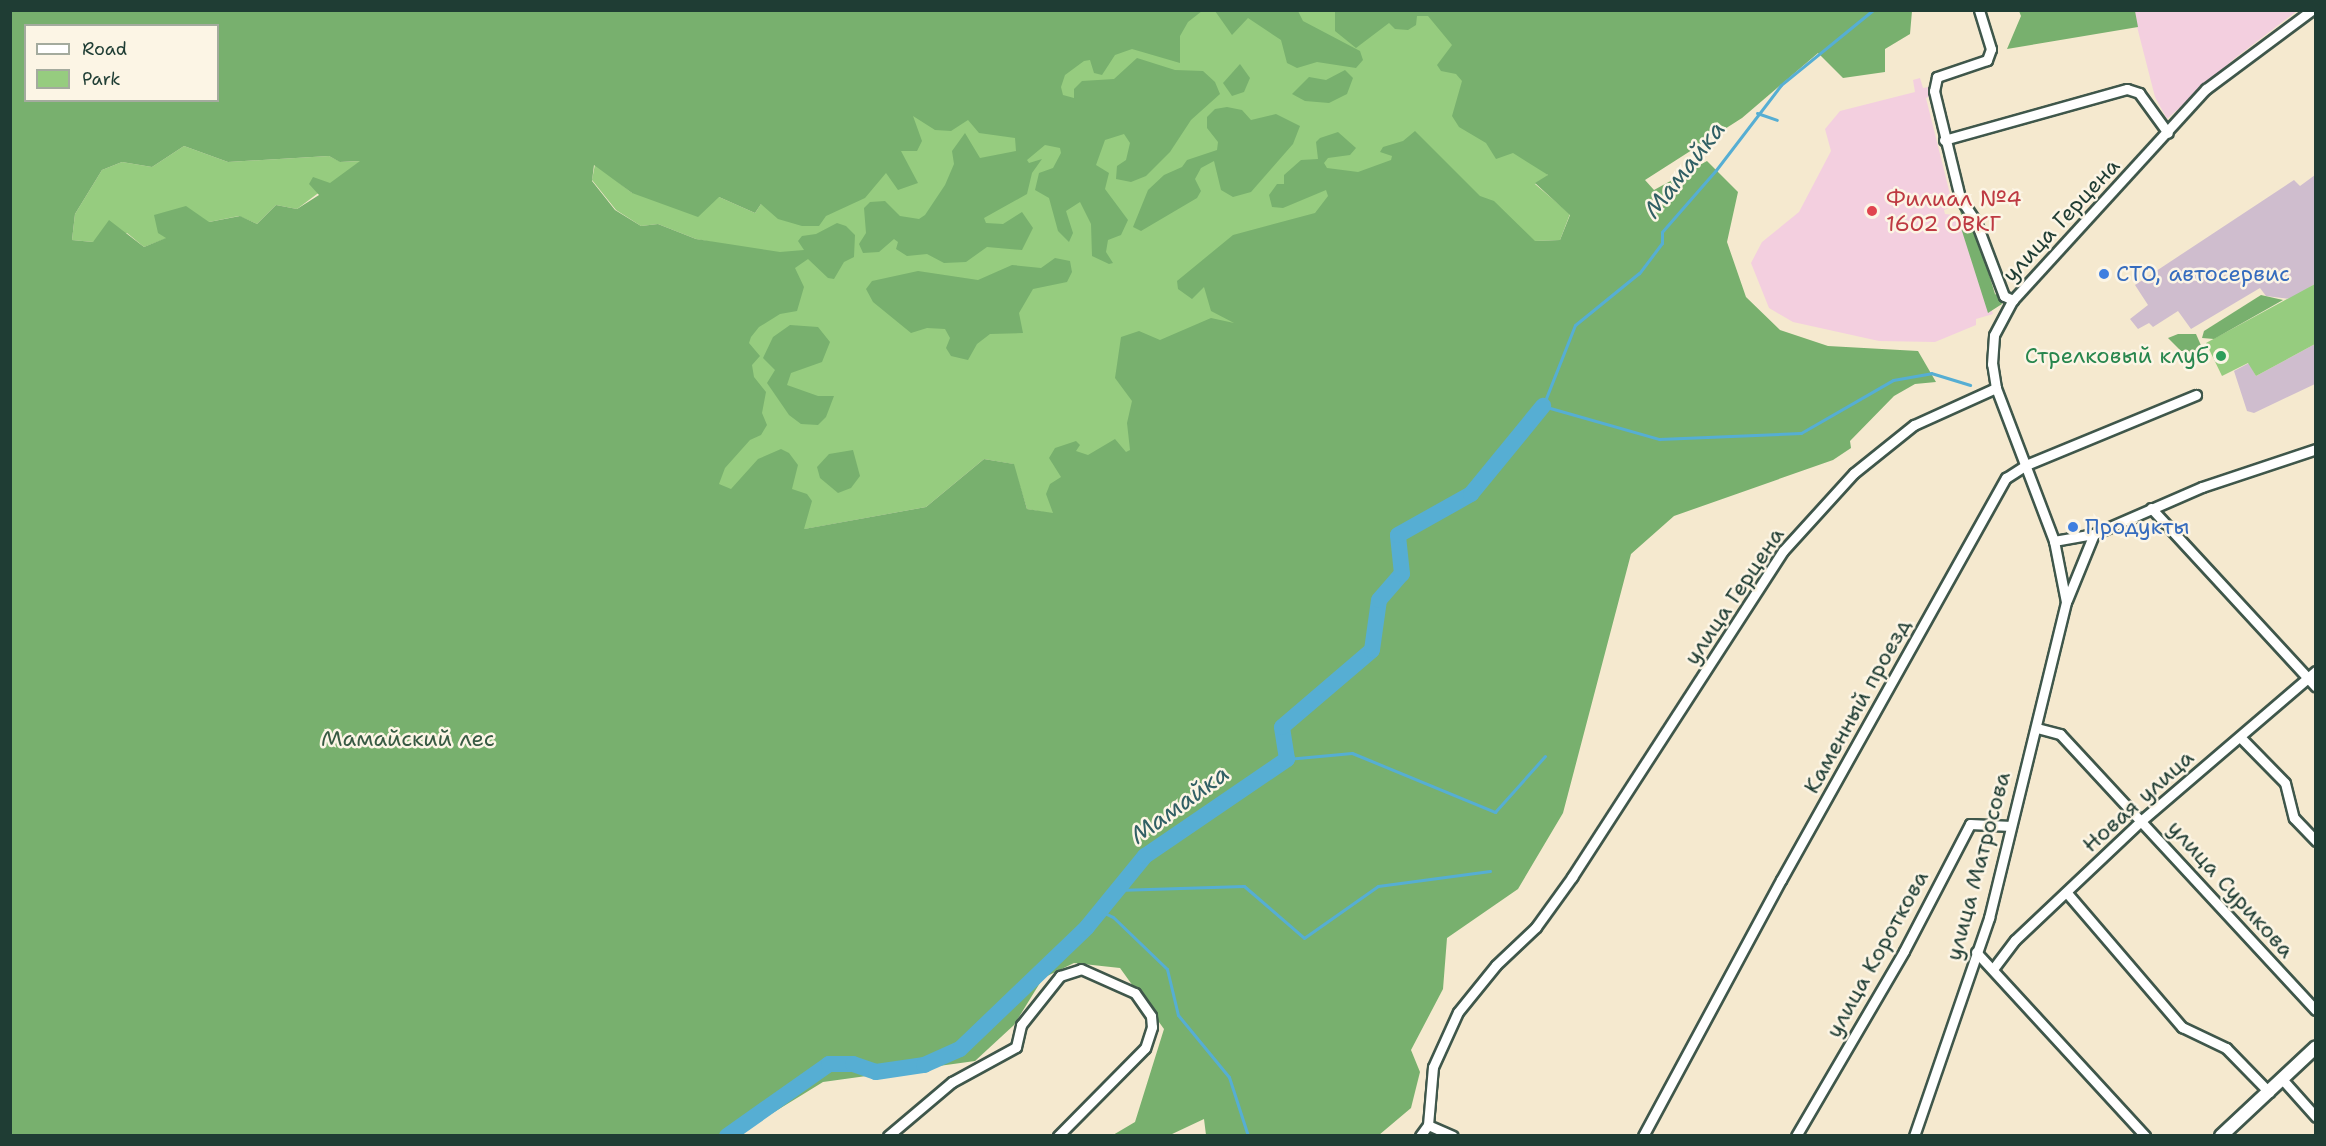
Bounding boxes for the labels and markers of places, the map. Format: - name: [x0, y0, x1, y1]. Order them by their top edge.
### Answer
- place label: Филиал №4 1602 ОВКГ: [1886, 185, 2022, 236]
- marker: Филиал №4 1602 ОВКГ: [1863, 202, 1881, 220]
- place label: СТО, автосервис: [2116, 261, 2290, 287]
- marker: СТО, автосервис: [2097, 267, 2111, 281]
- place label: Стрелковый клуб: [2025, 343, 2209, 369]
- marker: Стрелковый клуб: [2214, 349, 2228, 363]
- place label: Продукты: [2085, 514, 2190, 540]
- marker: Продукты: [2066, 520, 2080, 534]

